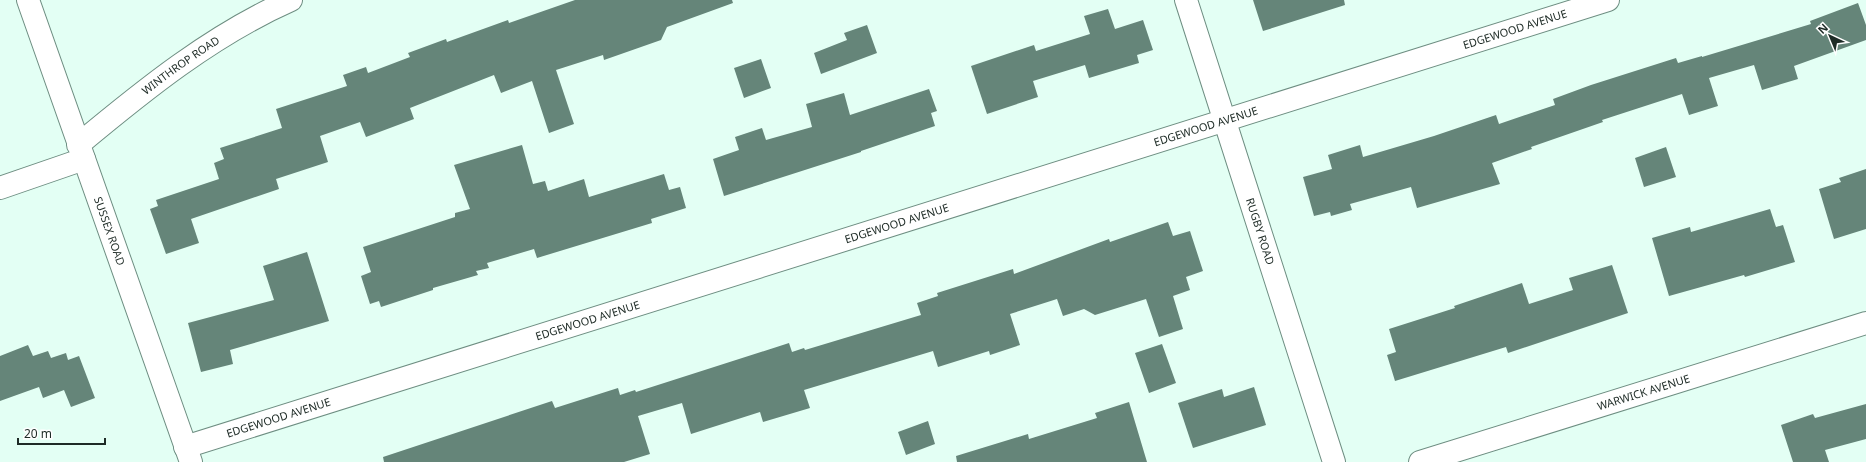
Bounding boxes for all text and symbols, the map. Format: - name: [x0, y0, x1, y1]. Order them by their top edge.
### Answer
- street label: EDGEWOOD AVENUE: [1461, 5, 1569, 52]
- north arrow: [1810, 16, 1850, 56]
- text: N: [1814, 20, 1831, 37]
- street label: WINTHROP ROAD: [138, 32, 222, 98]
- street label: EDGEWOOD AVENUE: [1152, 102, 1260, 149]
- street label: SUSSEX ROAD: [91, 194, 129, 267]
- street label: RUGBY ROAD: [1243, 196, 1278, 267]
- street label: EDGEWOOD AVENUE: [843, 200, 951, 246]
- street label: EDGEWOOD AVENUE: [534, 297, 641, 343]
- street label: WARWICK AVENUE: [1595, 370, 1691, 413]
- street label: EDGEWOOD AVENUE: [224, 394, 332, 441]
- scale bar: [18, 420, 105, 446]
- text: 20 m: [24, 425, 52, 442]

